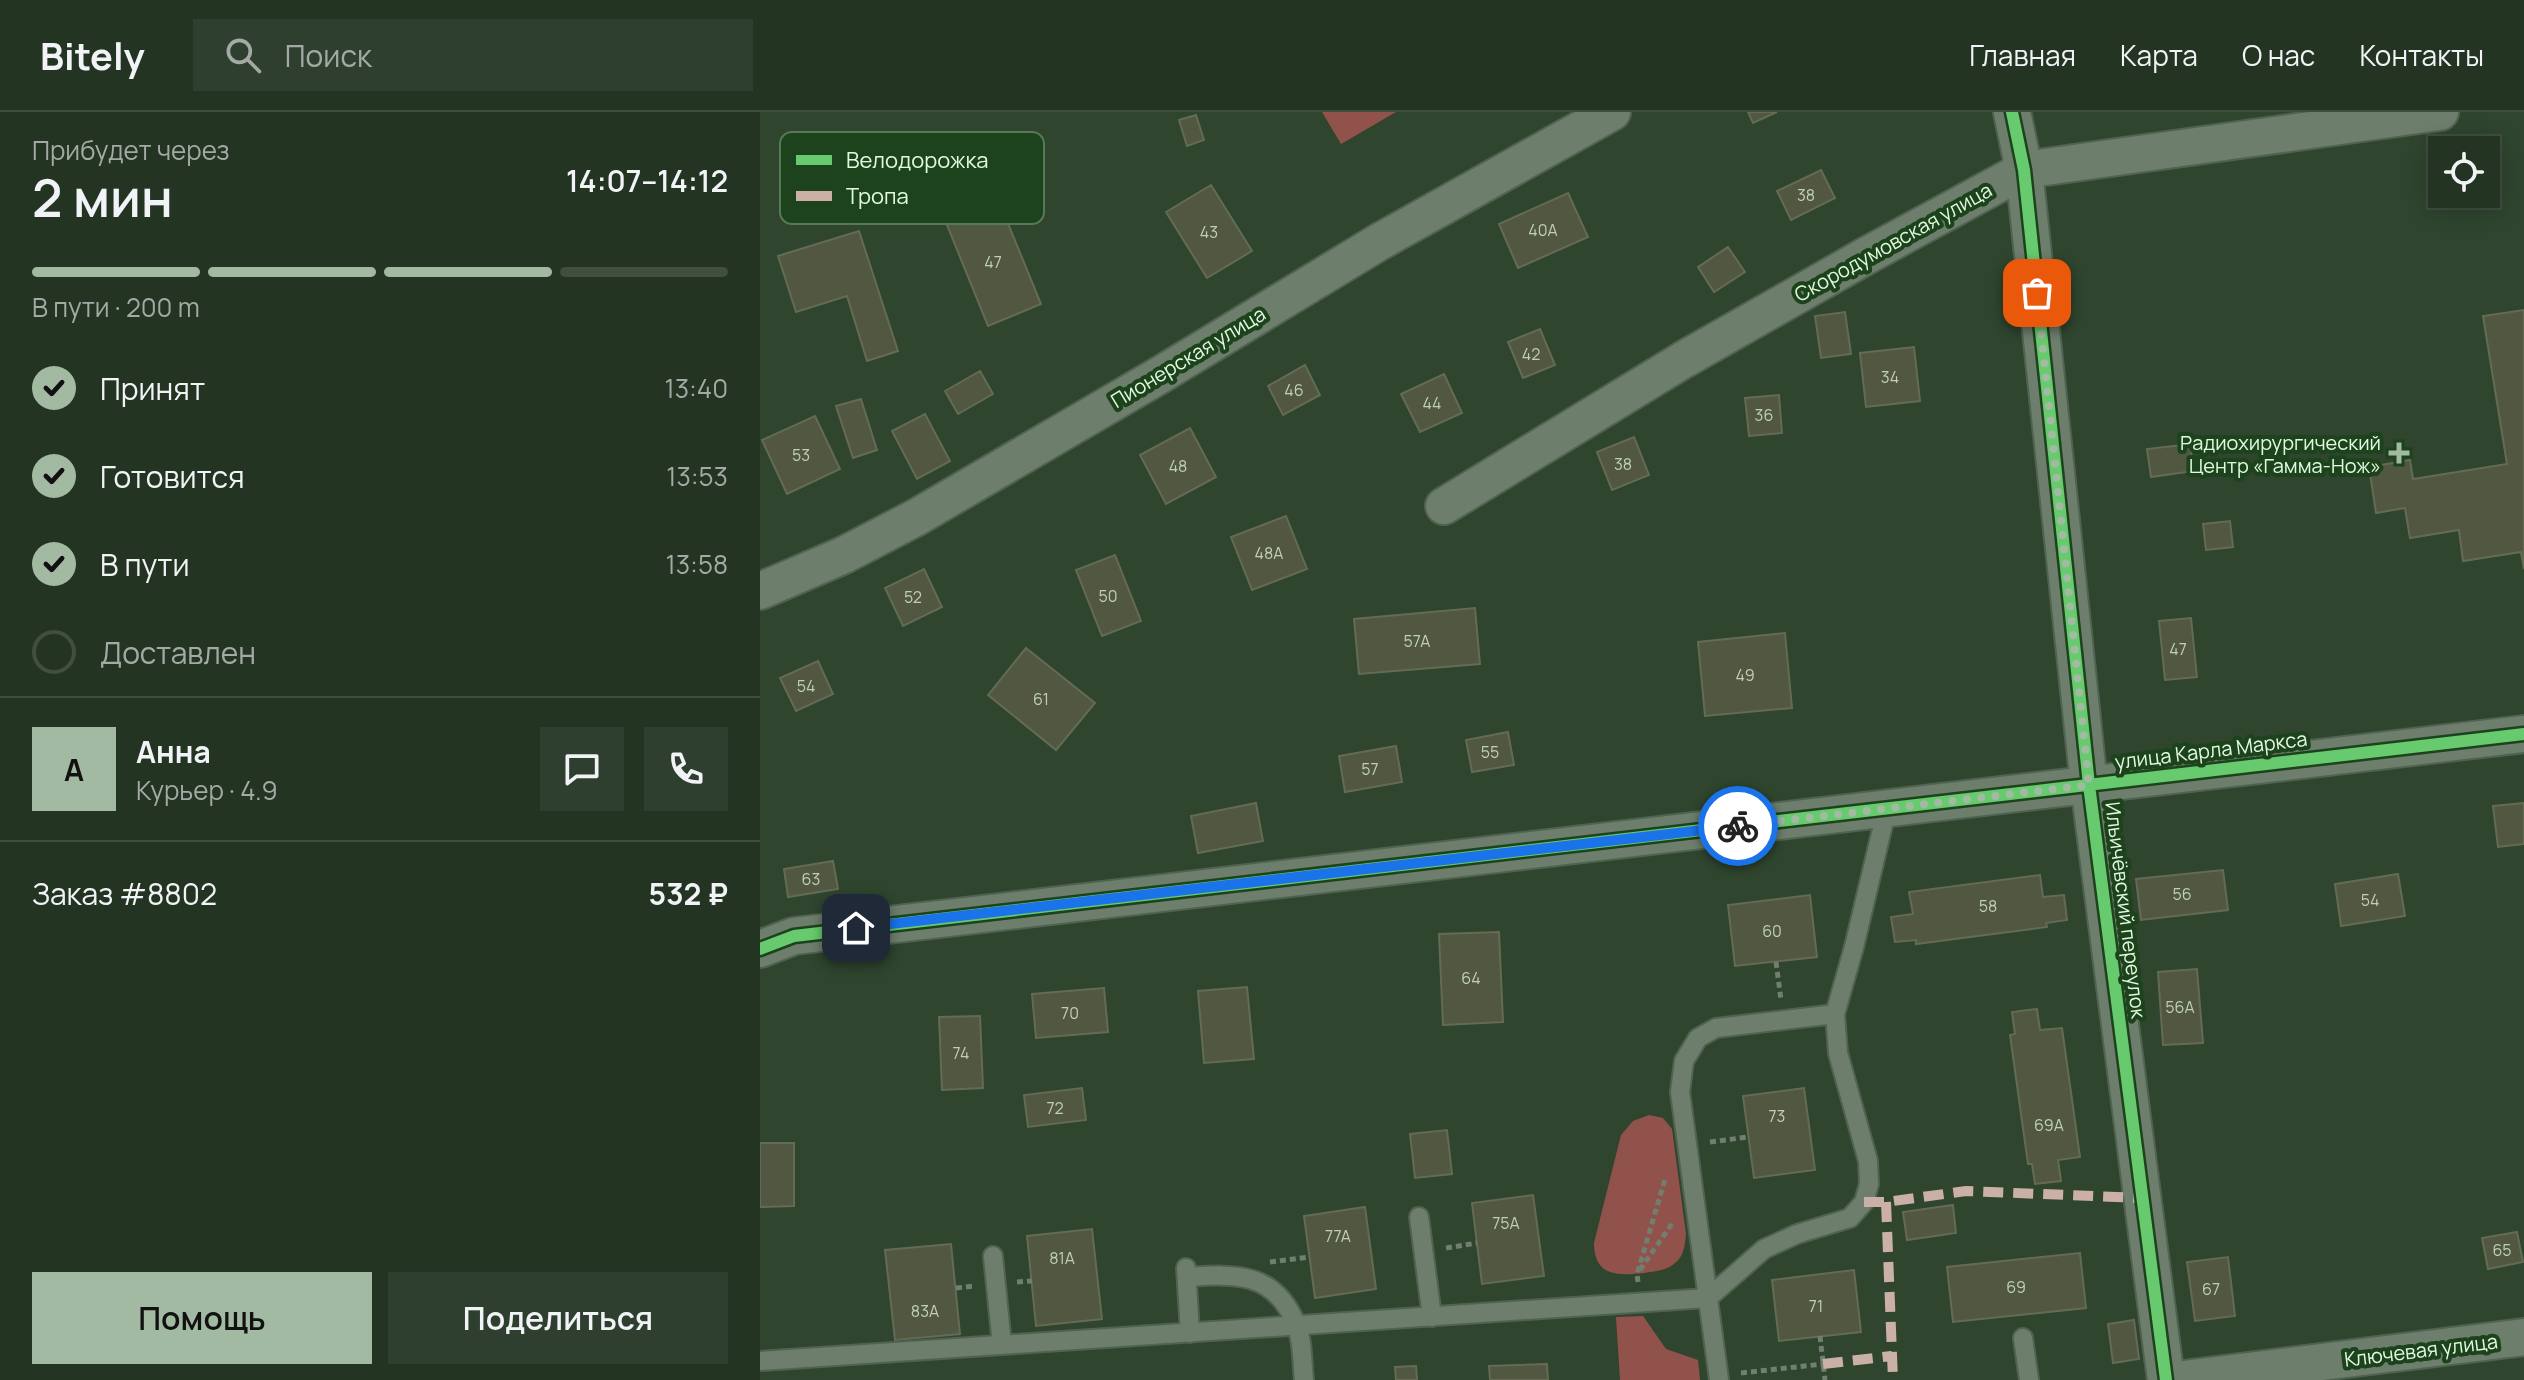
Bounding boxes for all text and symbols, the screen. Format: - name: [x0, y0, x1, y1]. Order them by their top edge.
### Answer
- search box: [193, 19, 753, 91]
- text: Bitely: [40, 29, 145, 81]
- icon: search: [221, 33, 265, 77]
- text: Поиск: [285, 35, 372, 76]
- text: Главная: [1969, 36, 2076, 74]
- text: Карта: [2120, 36, 2198, 74]
- text: О нас: [2242, 36, 2315, 74]
- text: Контакты: [2359, 36, 2484, 74]
- text: Прибудет через: [32, 132, 230, 168]
- legend: [780, 132, 1044, 224]
- map controls: [2428, 136, 2500, 208]
- button: locate: [2428, 136, 2500, 208]
- text: Велодорожка: [846, 145, 989, 175]
- text: 14:07–14:12: [566, 160, 728, 201]
- text: 2 мин: [32, 162, 173, 233]
- street label: Скородумовская улица: [1789, 176, 1997, 308]
- text: Тропа: [846, 181, 909, 211]
- house number: 38: [1797, 184, 1815, 206]
- house number: 40А: [1528, 219, 1558, 241]
- house number: 43: [1200, 221, 1218, 243]
- house number: 47: [984, 251, 1002, 273]
- pin: [2003, 259, 2071, 327]
- icon: bag: [2015, 271, 2059, 315]
- text: В пути · 200 m: [32, 289, 200, 325]
- street label: Пионерская улица: [1106, 300, 1270, 414]
- house number: 42: [1522, 343, 1540, 365]
- icon: check: [32, 366, 76, 410]
- house number: 34: [1881, 366, 1899, 388]
- text: Принят: [100, 368, 205, 409]
- text: 13:40: [665, 370, 728, 406]
- house number: 46: [1284, 379, 1304, 401]
- house number: 44: [1422, 392, 1442, 414]
- house number: 36: [1755, 404, 1773, 426]
- place label: Радиохирургический Центр «Гамма-Нож»: [2180, 429, 2381, 479]
- marker: Радиохирургический Центр «Гамма-Нож»: [2388, 442, 2410, 464]
- house number: 53: [792, 444, 810, 466]
- house number: 38: [1614, 453, 1632, 475]
- icon: check: [32, 454, 76, 498]
- house number: 48: [1169, 455, 1187, 477]
- text: Готовится: [100, 456, 245, 497]
- text: 13:53: [666, 458, 728, 494]
- icon: check: [32, 542, 76, 586]
- house number: 48А: [1255, 542, 1283, 564]
- text: В пути: [100, 544, 190, 585]
- text: 13:58: [666, 546, 728, 582]
- house number: 50: [1099, 585, 1118, 607]
- house number: 52: [904, 586, 922, 608]
- house number: 57А: [1404, 630, 1430, 652]
- text: Доставлен: [100, 632, 256, 673]
- house number: 47: [2169, 638, 2187, 660]
- house number: 49: [1735, 664, 1755, 686]
- house number: 54: [797, 675, 815, 697]
- house number: 61: [1033, 688, 1049, 710]
- street label: улица Карла Маркса: [2113, 725, 2309, 775]
- button: chat: [540, 727, 624, 811]
- button: phone: [644, 727, 728, 811]
- text: Анна: [136, 731, 211, 772]
- house number: 55: [1481, 741, 1499, 763]
- text: А: [64, 749, 84, 790]
- house number: 57: [1361, 758, 1379, 780]
- text: Курьер · 4.9: [136, 772, 278, 808]
- courier: [1698, 786, 1778, 866]
- street label: Ильичёвский переулок: [2099, 800, 2153, 1021]
- icon: bike: [1716, 804, 1760, 848]
- house number: 63: [802, 868, 820, 890]
- text: Заказ #8802: [32, 873, 217, 914]
- text: 532 ₽: [649, 873, 728, 914]
- house number: 56: [2172, 883, 2192, 905]
- house number: 54: [2361, 889, 2379, 911]
- pin: [822, 894, 890, 962]
- house number: 58: [1979, 895, 1997, 917]
- icon: home: [834, 906, 878, 950]
- house number: 60: [1762, 920, 1782, 942]
- house number: 64: [1461, 967, 1481, 989]
- house number: 56А: [2165, 996, 2195, 1018]
- house number: 70: [1061, 1002, 1079, 1024]
- house number: 74: [953, 1042, 969, 1064]
- house number: 72: [1046, 1097, 1064, 1119]
- house number: 73: [1769, 1105, 1785, 1127]
- house number: 69А: [2034, 1114, 2064, 1136]
- house number: 75А: [1492, 1212, 1520, 1234]
- house number: 77А: [1325, 1225, 1351, 1247]
- house number: 65: [2492, 1239, 2512, 1261]
- house number: 81А: [1049, 1247, 1075, 1269]
- button: Помощь: [32, 1272, 372, 1364]
- button: Поделиться: [388, 1272, 728, 1364]
- house number: 69: [2006, 1276, 2026, 1298]
- house number: 67: [2202, 1278, 2220, 1300]
- house number: 71: [1809, 1295, 1823, 1317]
- house number: 83А: [911, 1300, 939, 1322]
- street label: Ключевая улица: [2343, 1327, 2499, 1373]

